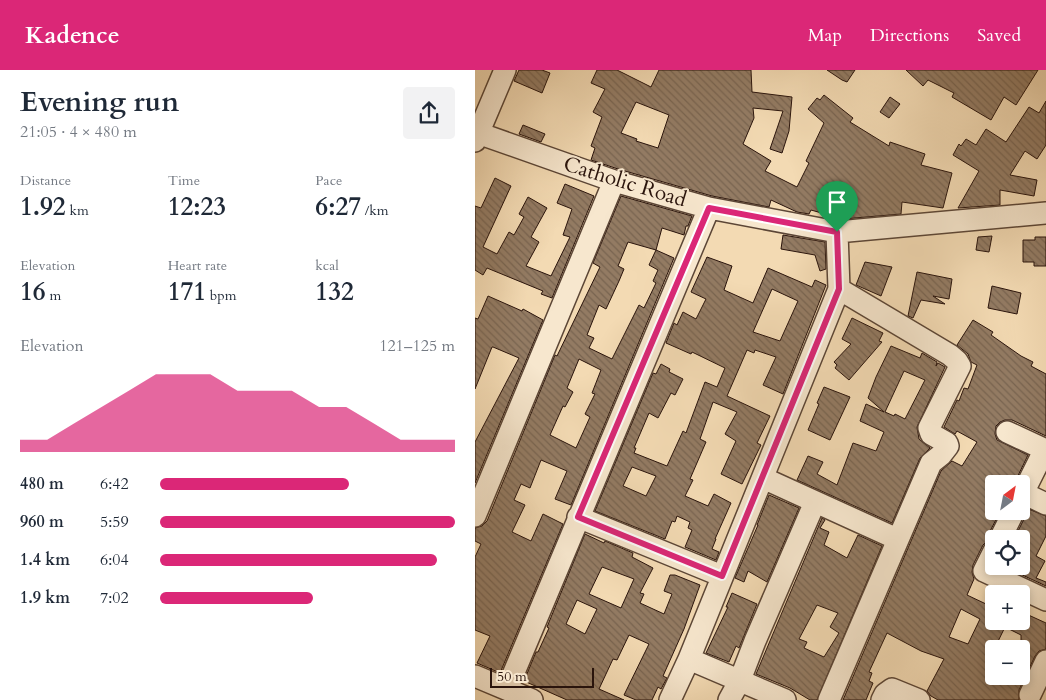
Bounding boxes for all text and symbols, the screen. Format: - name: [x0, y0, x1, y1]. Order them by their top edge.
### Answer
- text: Kadence: [25, 19, 120, 52]
- text: Map: [808, 23, 842, 48]
- text: Directions: [870, 23, 949, 48]
- text: Saved: [977, 23, 1021, 48]
- text: Evening run: [20, 83, 179, 121]
- button: share: [403, 87, 455, 139]
- text: 21:05 · 4 × 480 m: [20, 121, 137, 143]
- street label: Catholic Road: [560, 150, 690, 214]
- text: Distance: [20, 171, 71, 190]
- text: Time: [168, 171, 200, 190]
- text: Pace: [315, 171, 342, 190]
- pin: [816, 181, 858, 232]
- icon: arrive: [823, 188, 851, 216]
- text: 1.92: [20, 190, 66, 224]
- text: 12:23: [168, 190, 226, 224]
- text: 6:27: [315, 190, 361, 224]
- text: km: [66, 201, 89, 220]
- text: /km: [361, 201, 389, 220]
- text: Elevation: [20, 256, 76, 275]
- text: Heart rate: [168, 256, 227, 275]
- text: kcal: [315, 256, 339, 275]
- text: 16: [20, 275, 46, 309]
- text: 171: [168, 275, 206, 309]
- text: 132: [315, 275, 354, 309]
- text: m: [46, 286, 61, 305]
- text: bpm: [206, 286, 237, 305]
- text: Elevation: [20, 335, 84, 357]
- text: 121–125 m: [379, 335, 455, 357]
- text: 480 m: [20, 473, 64, 495]
- text: 6:42: [100, 473, 129, 495]
- north arrow: [985, 475, 1030, 520]
- map controls: [985, 475, 1030, 685]
- text: 960 m: [20, 511, 64, 533]
- text: 5:59: [100, 511, 129, 533]
- button: locate: [985, 530, 1030, 575]
- text: 1.4 km: [20, 549, 70, 571]
- text: 6:04: [100, 549, 129, 571]
- button: +: [985, 585, 1030, 630]
- text: 1.9 km: [20, 587, 70, 609]
- text: 7:02: [100, 587, 129, 609]
- button: −: [985, 640, 1030, 685]
- scale bar: [490, 665, 594, 688]
- text: 50 m: [497, 667, 527, 686]

